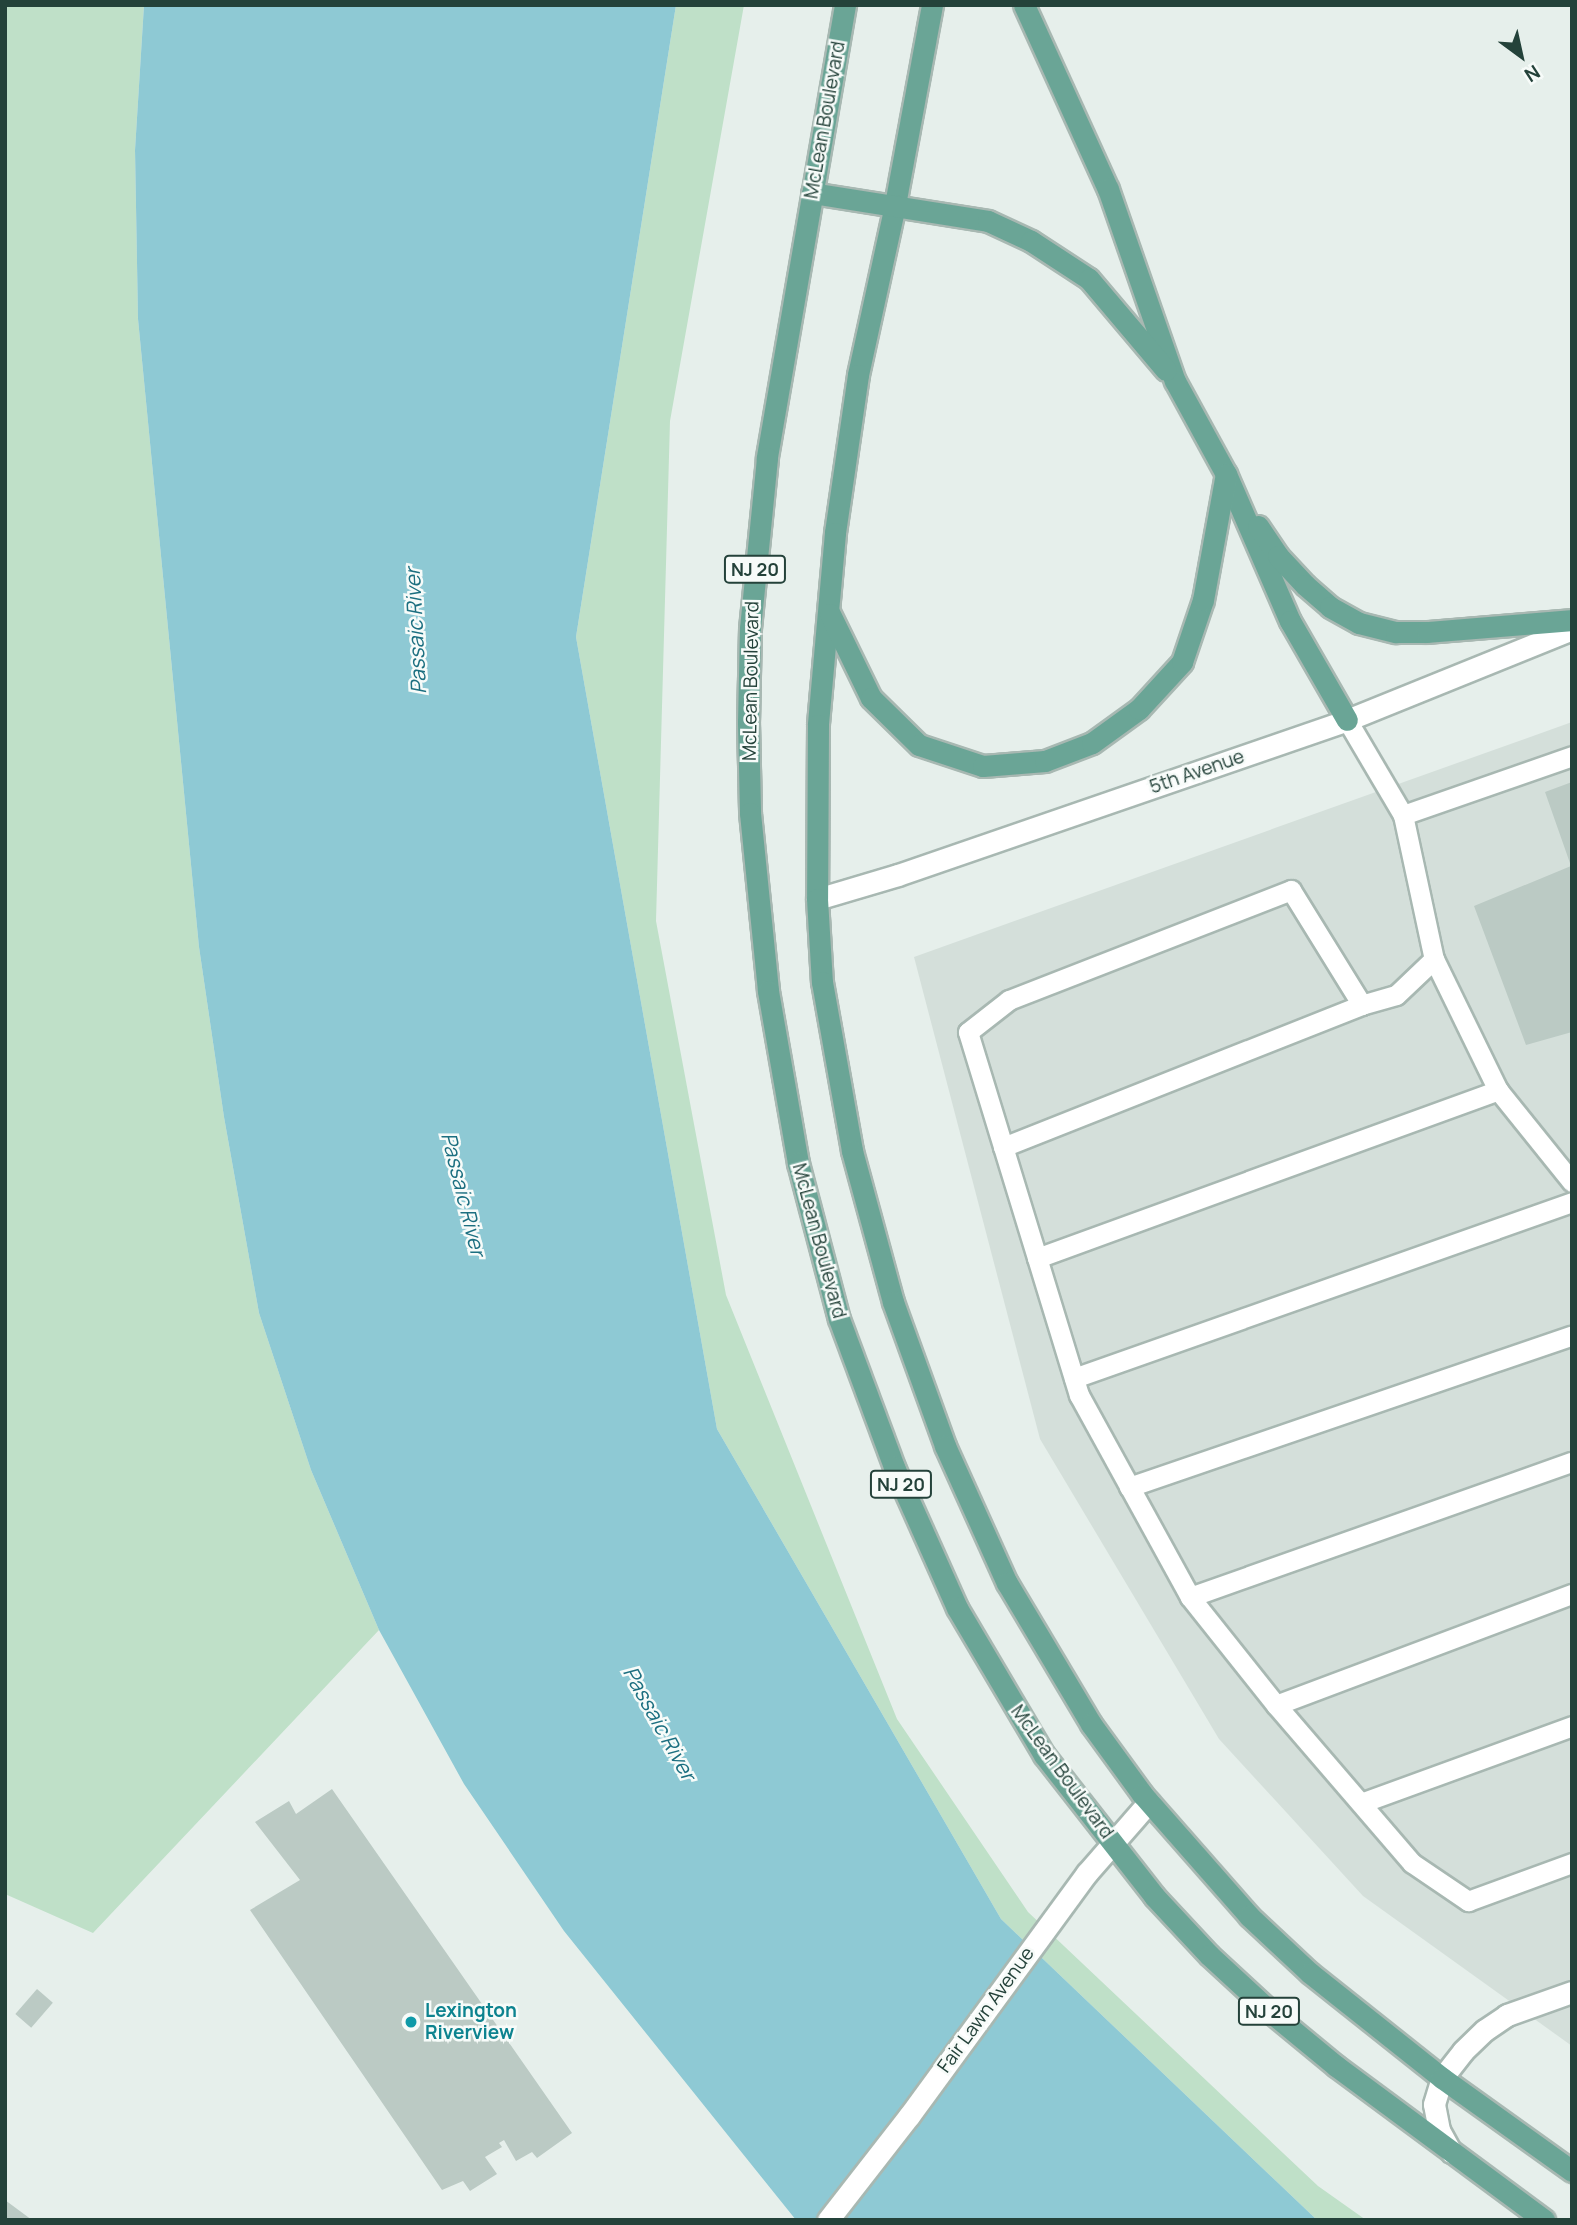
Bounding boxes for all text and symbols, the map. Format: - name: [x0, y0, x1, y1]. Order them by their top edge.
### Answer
- north arrow: [1486, 21, 1556, 91]
- street label: McLean Boulevard: [800, 39, 850, 201]
- text: N: [1520, 59, 1545, 88]
- road number: NJ 20: [724, 554, 786, 584]
- water label: Passaic River: [399, 567, 431, 695]
- street label: McLean Boulevard: [738, 601, 764, 761]
- street label: 5th Avenue: [1147, 745, 1247, 799]
- water label: Passaic River: [436, 1130, 492, 1258]
- street label: McLean Boulevard: [787, 1161, 851, 1321]
- road number: NJ 20: [870, 1470, 932, 1498]
- water label: Passaic River: [618, 1662, 702, 1784]
- street label: McLean Boulevard: [1006, 1701, 1118, 1843]
- street label: Fair Lawn Avenue: [933, 1943, 1039, 2077]
- road number: NJ 20: [1238, 1996, 1300, 2025]
- place label: Lexington Riverview: [425, 2000, 517, 2044]
- marker: Lexington Riverview: [403, 2014, 419, 2030]

